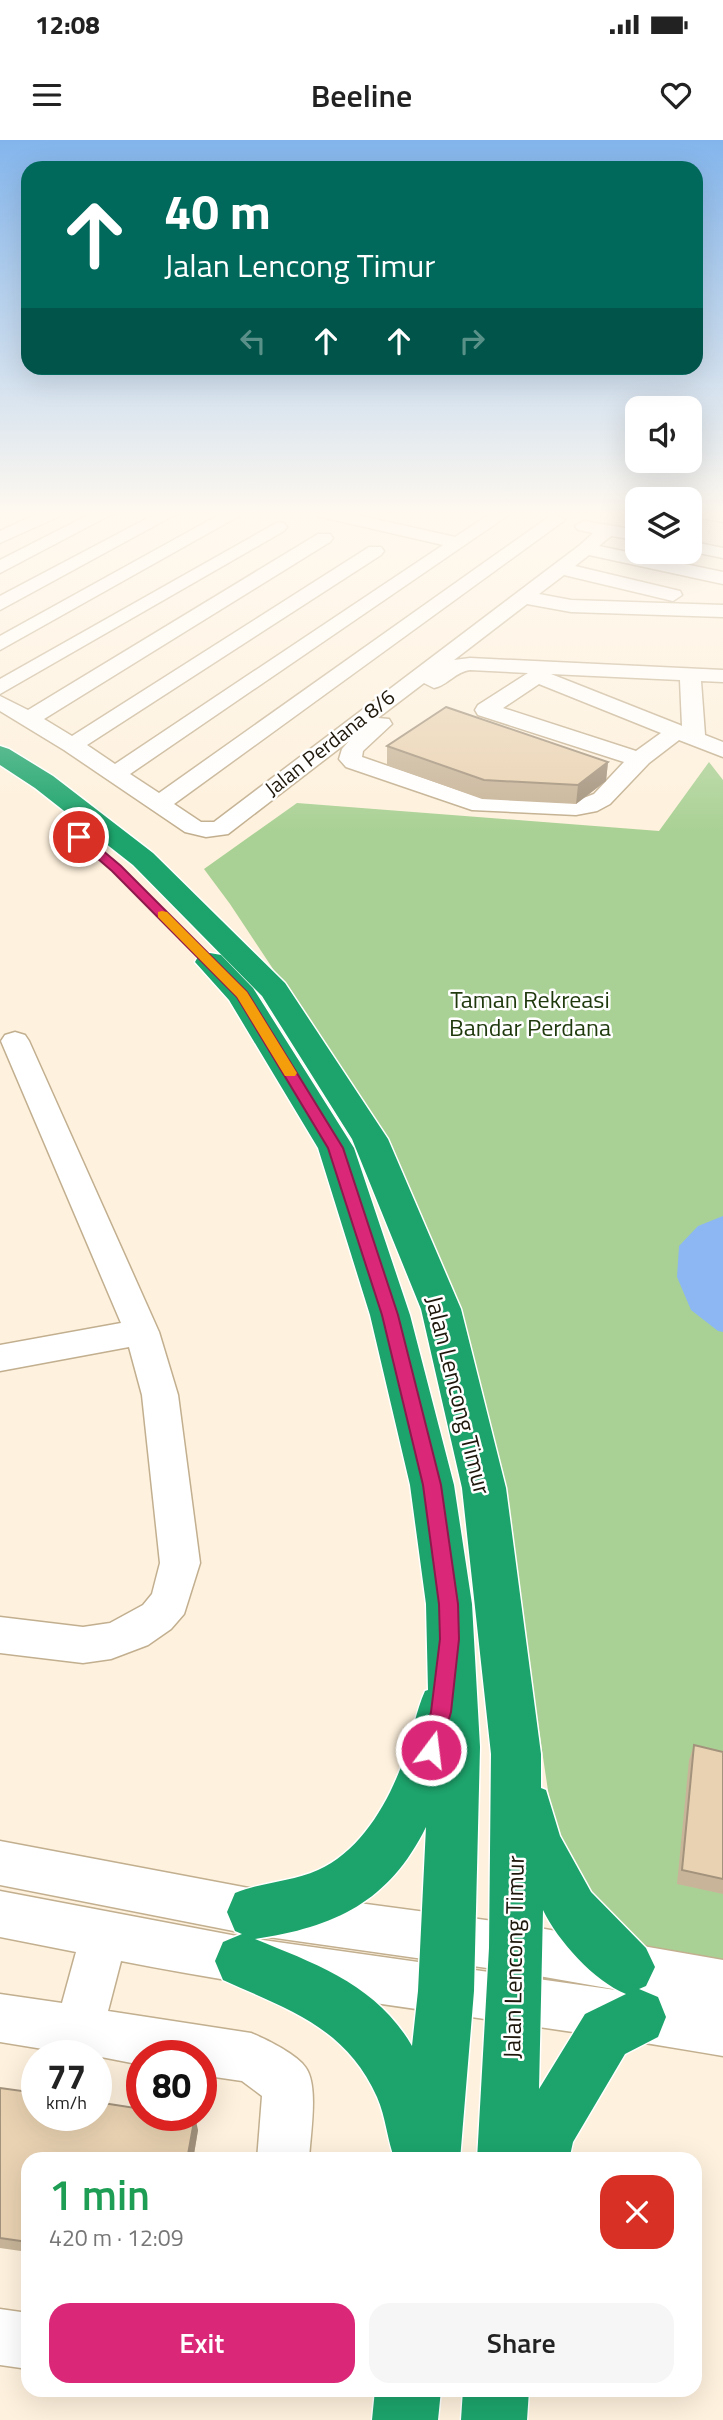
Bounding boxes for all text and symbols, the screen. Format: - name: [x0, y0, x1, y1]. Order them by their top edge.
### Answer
- text: 12:08: [35, 5, 100, 44]
- text: Beeline: [311, 71, 412, 119]
- icon: menu: [28, 76, 66, 114]
- icon: heart: [657, 76, 695, 114]
- text: 40 m: [164, 173, 271, 248]
- icon: ahead: [49, 189, 140, 280]
- text: Jalan Lencong Timur: [164, 241, 435, 289]
- icon: left: [234, 322, 272, 360]
- icon: ahead: [307, 322, 345, 360]
- icon: ahead: [380, 322, 418, 360]
- icon: right: [453, 322, 491, 360]
- map controls: [625, 396, 702, 564]
- button: sound: [625, 396, 702, 473]
- button: layers: [625, 487, 702, 564]
- street label: Jalan Perdana 8/6: [257, 681, 402, 803]
- pin: [49, 807, 109, 867]
- icon: arrive: [60, 818, 98, 856]
- park label: Taman Rekreasi Bandar Perdana: [449, 981, 611, 1045]
- street label: Jalan Lencong Timur: [417, 1292, 501, 1498]
- position arrow: [394, 1713, 468, 1787]
- street label: Jalan Lencong Timur: [493, 1855, 533, 2059]
- speed limit sign: 80: [126, 2040, 217, 2131]
- text: 77: [47, 2049, 86, 2103]
- text: km/h: [46, 2089, 87, 2116]
- text: 1 min: [49, 2162, 150, 2226]
- button: close: [600, 2175, 674, 2249]
- text: 420 m · 12:09: [49, 2220, 184, 2255]
- button: Exit: [49, 2303, 355, 2383]
- button: Share: [369, 2303, 674, 2383]

